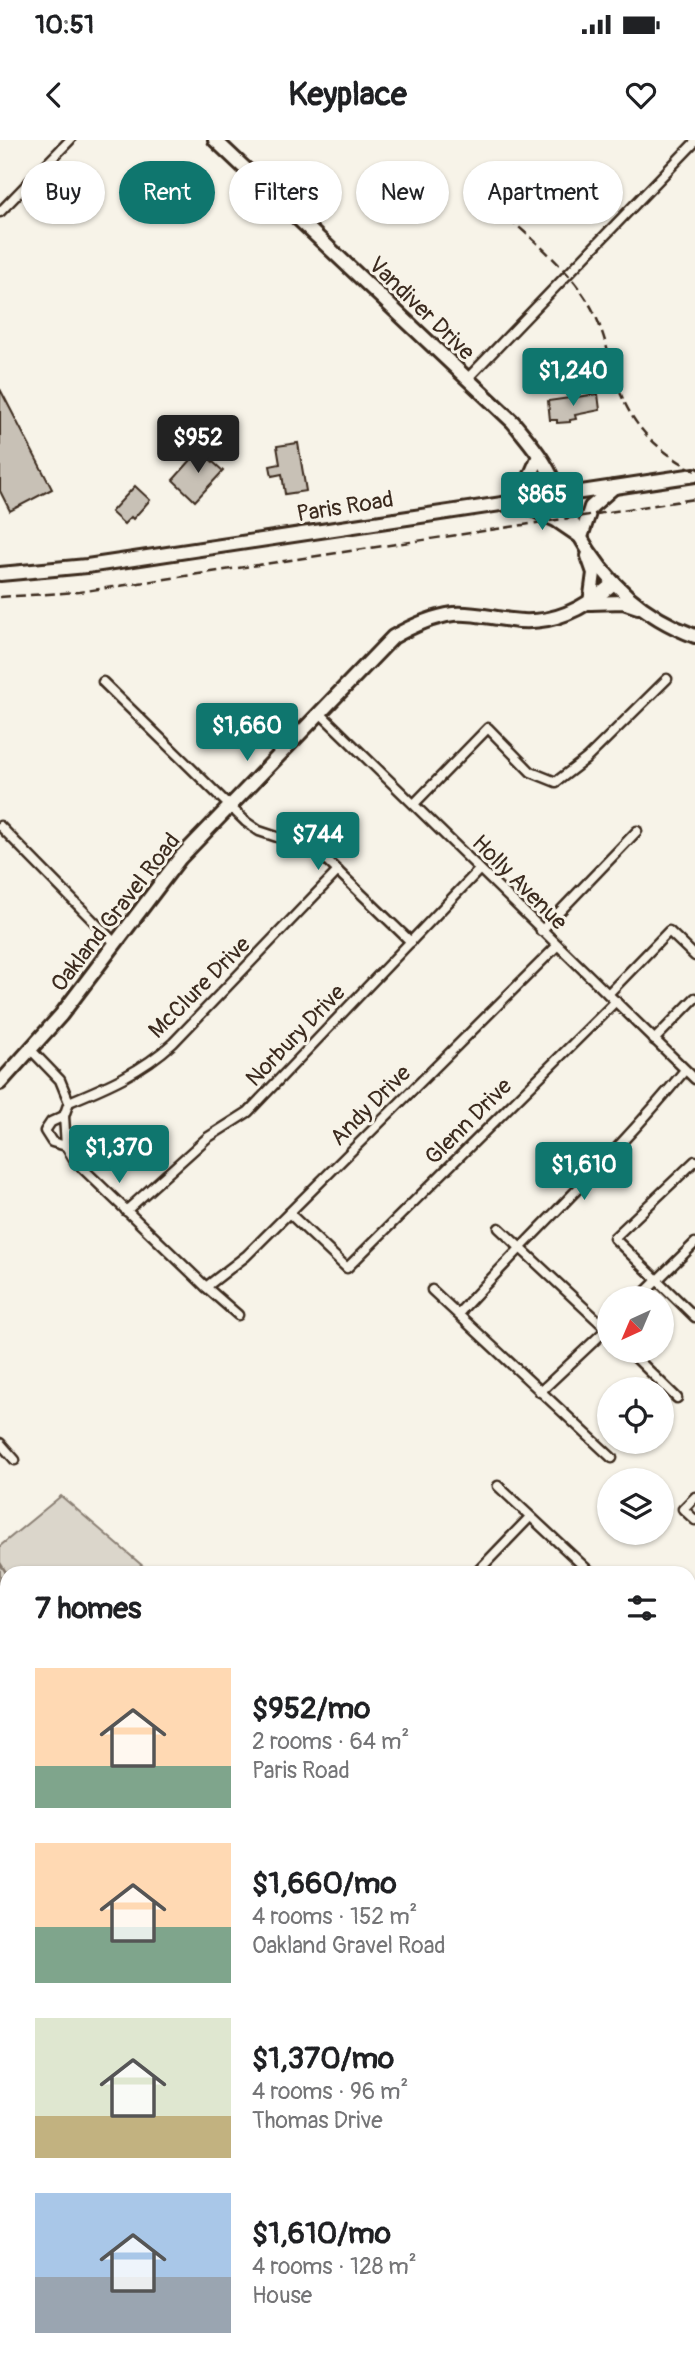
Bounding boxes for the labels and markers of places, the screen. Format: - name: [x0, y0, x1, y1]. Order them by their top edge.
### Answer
- pin: $1,240: [516, 348, 630, 408]
- pin: $952: [157, 416, 239, 475]
- pin: $865: [501, 472, 583, 532]
- pin: $1,660: [190, 704, 304, 763]
- pin: $744: [277, 812, 359, 872]
- pin: $1,370: [62, 1126, 176, 1185]
- pin: $1,610: [527, 1142, 641, 1202]

